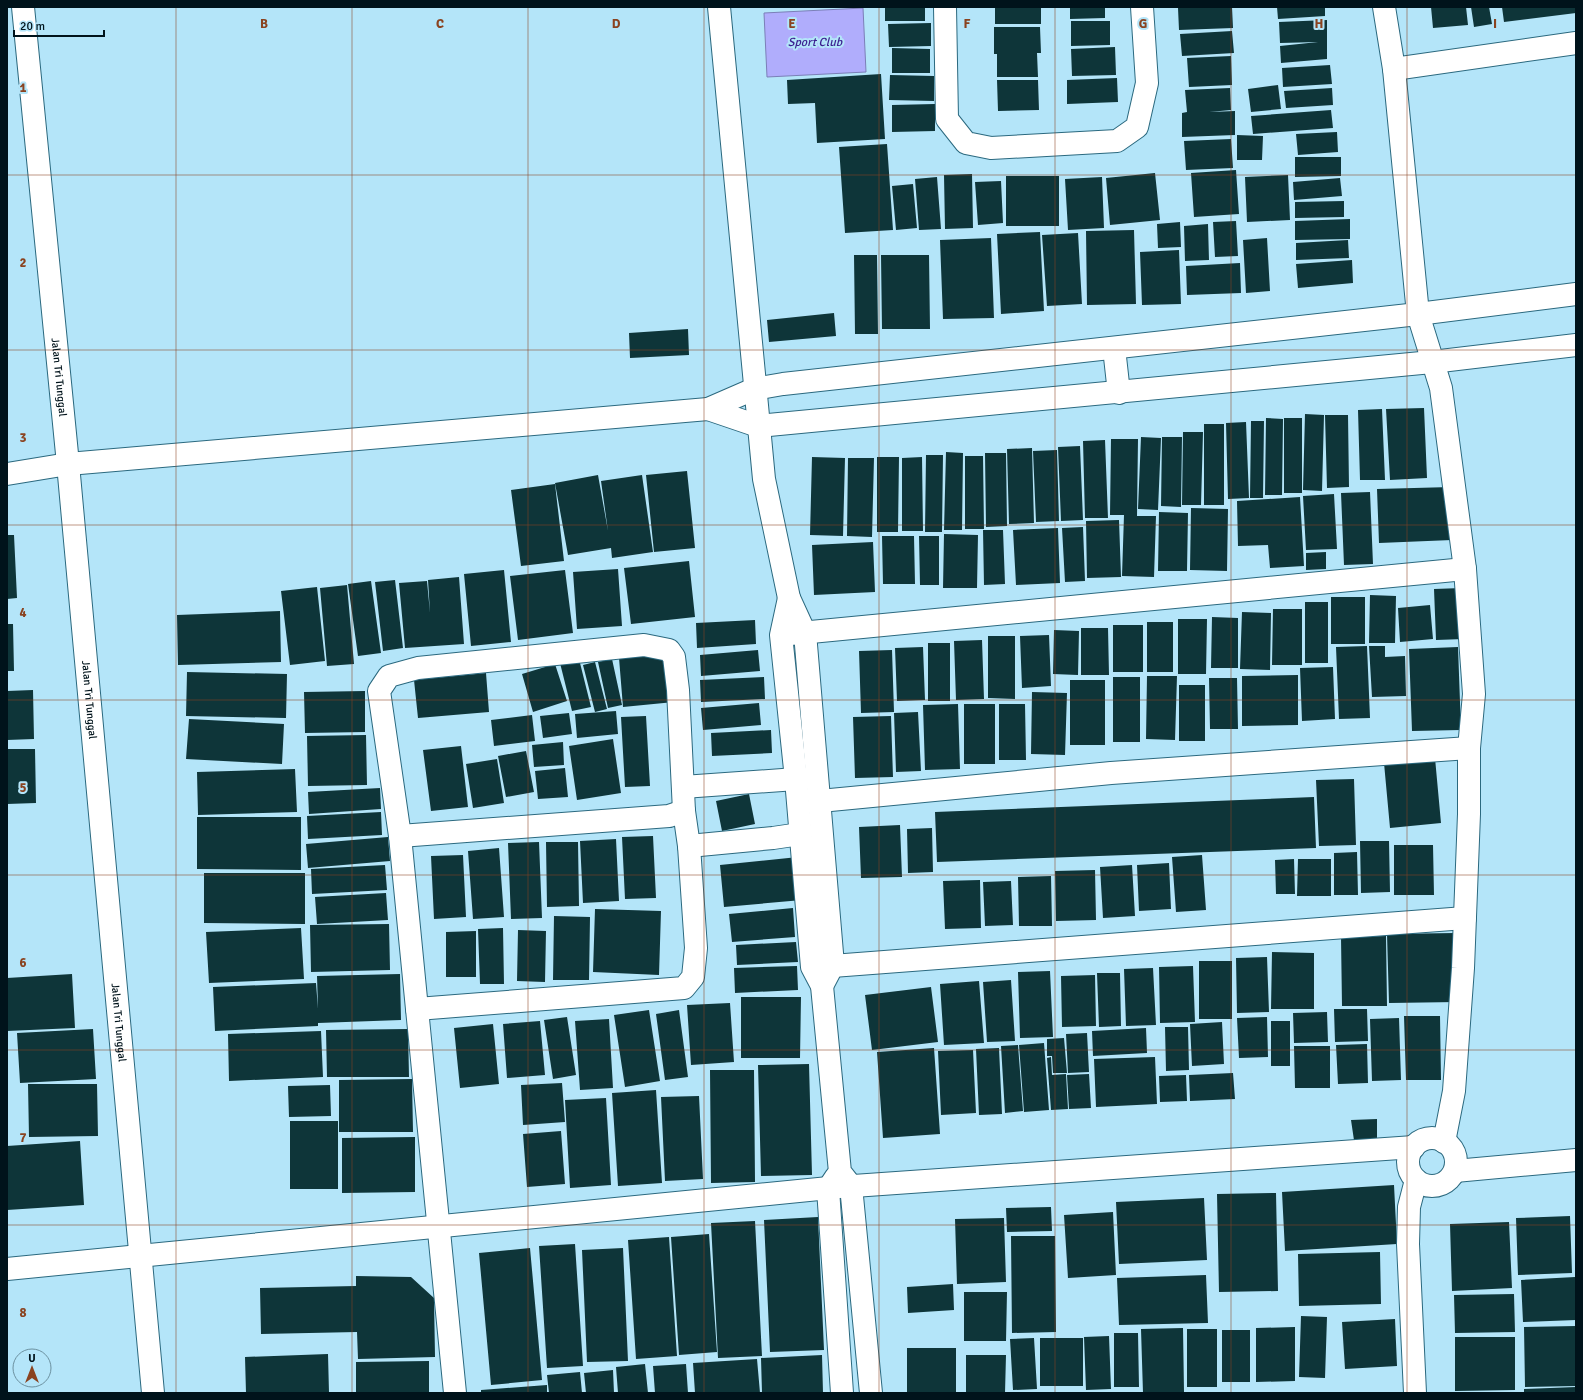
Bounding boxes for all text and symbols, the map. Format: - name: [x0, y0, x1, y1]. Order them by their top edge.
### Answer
- scale bar: [14, 12, 104, 38]
- text: B: [260, 16, 268, 32]
- text: C: [436, 16, 444, 32]
- text: D: [612, 16, 621, 32]
- text: E: [788, 16, 796, 32]
- text: F: [964, 16, 971, 32]
- text: G: [1139, 16, 1147, 32]
- text: H: [1315, 16, 1323, 32]
- text: I: [1493, 16, 1497, 32]
- text: 20 m: [20, 19, 45, 34]
- water label: Sport Club: [788, 35, 843, 50]
- text: 1: [19, 80, 27, 96]
- text: 2: [19, 255, 27, 271]
- street label: Jalan Tri Tunggal: [49, 337, 70, 417]
- text: 3: [19, 430, 27, 446]
- text: 4: [19, 605, 27, 621]
- street label: Jalan Tri Tunggal: [80, 660, 100, 740]
- text: 5: [19, 780, 27, 796]
- text: 6: [19, 955, 27, 971]
- street label: Jalan Tri Tunggal: [109, 983, 129, 1062]
- text: 7: [19, 1130, 27, 1146]
- text: 8: [19, 1305, 27, 1321]
- north arrow: [12, 1348, 52, 1388]
- text: U: [28, 1352, 36, 1365]

